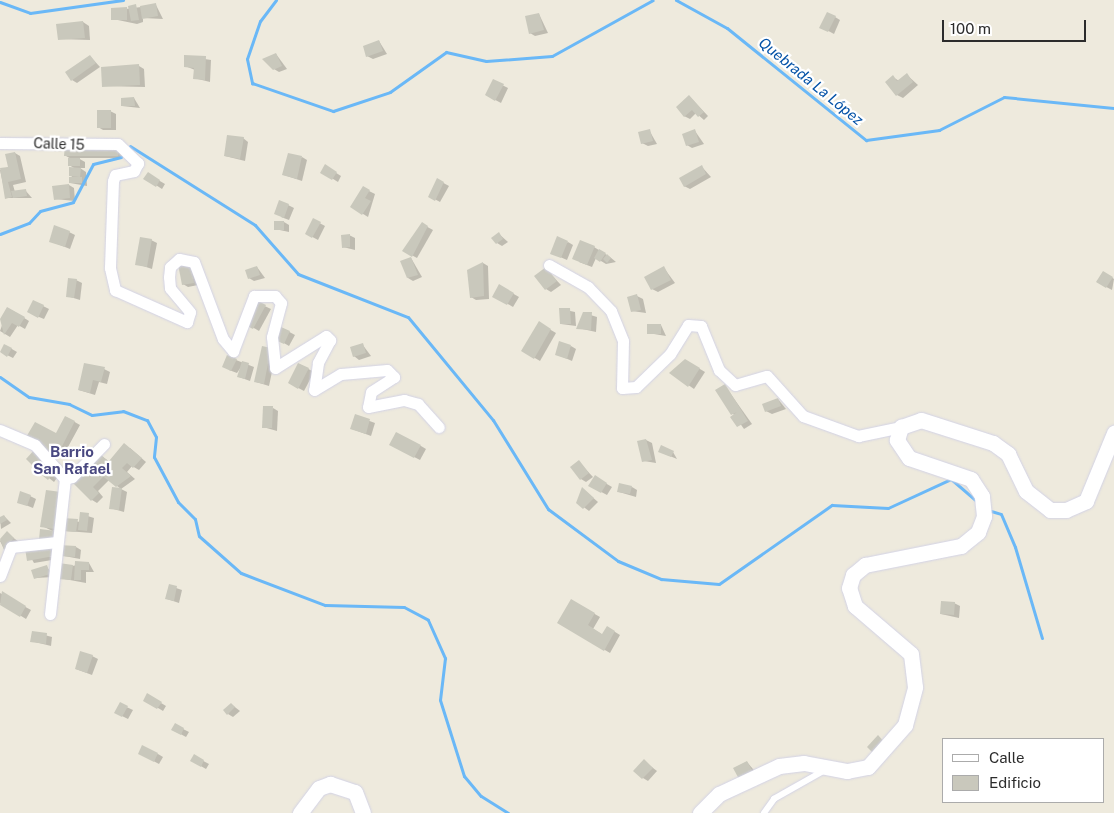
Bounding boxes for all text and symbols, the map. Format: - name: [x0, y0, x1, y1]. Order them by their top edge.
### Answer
- scale bar: [944, 10, 1088, 42]
- text: 100 m: [950, 20, 991, 37]
- water label: Quebrada La López: [755, 33, 867, 129]
- street label: Calle 15: [33, 135, 85, 153]
- district label: Barrio San Rafael: [33, 442, 111, 477]
- legend: [942, 738, 1104, 803]
- text: Calle: [989, 749, 1025, 766]
- text: Edificio: [989, 774, 1041, 791]

